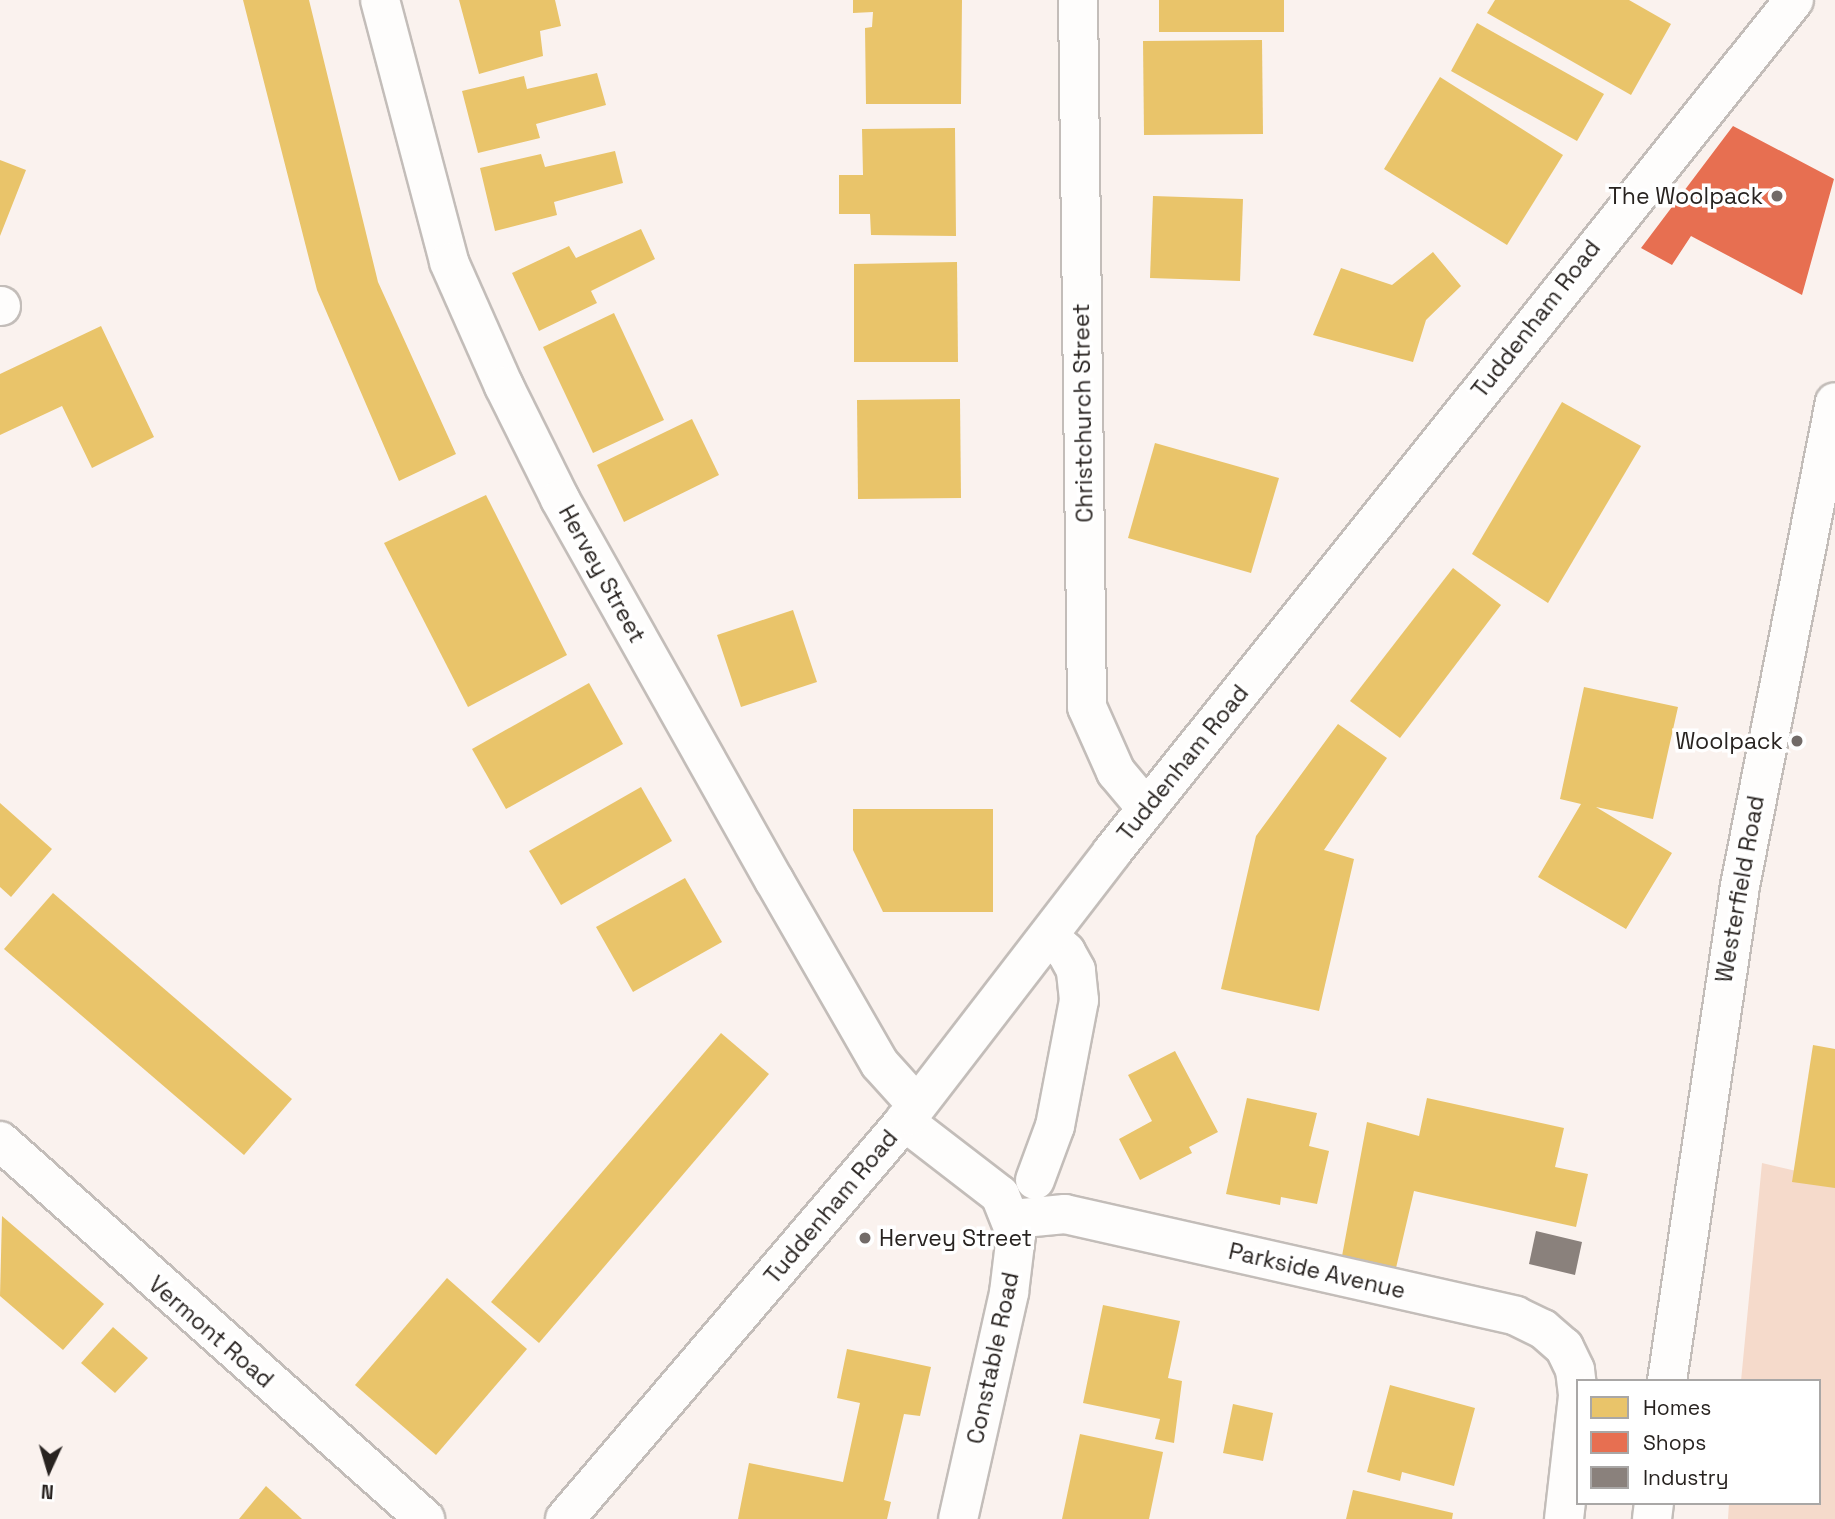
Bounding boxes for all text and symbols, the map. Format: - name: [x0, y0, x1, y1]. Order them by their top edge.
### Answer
- place label: The Woolpack: [1608, 182, 1763, 210]
- marker: The Woolpack: [1769, 188, 1785, 204]
- street label: Tuddenham Road: [1466, 235, 1606, 403]
- street label: Christchurch Street: [1067, 303, 1099, 523]
- street label: Hervey Street: [553, 500, 651, 648]
- street label: Tuddenham Road: [1112, 679, 1254, 847]
- place label: Woolpack: [1675, 727, 1783, 755]
- marker: Woolpack: [1789, 733, 1805, 749]
- street label: Westerfield Road: [1710, 793, 1770, 985]
- street label: Tuddenham Road: [759, 1124, 903, 1290]
- place label: Hervey Street: [879, 1224, 1032, 1252]
- marker: Hervey Street: [857, 1230, 873, 1246]
- street label: Parkside Avenue: [1226, 1237, 1408, 1305]
- street label: Constable Road: [961, 1269, 1025, 1447]
- street label: Vermont Road: [143, 1270, 279, 1394]
- legend: [1576, 1379, 1821, 1505]
- text: Homes: [1643, 1394, 1711, 1421]
- text: Shops: [1643, 1429, 1706, 1456]
- north arrow: [14, 1435, 84, 1505]
- text: Industry: [1643, 1464, 1729, 1491]
- text: N: [40, 1479, 55, 1504]

